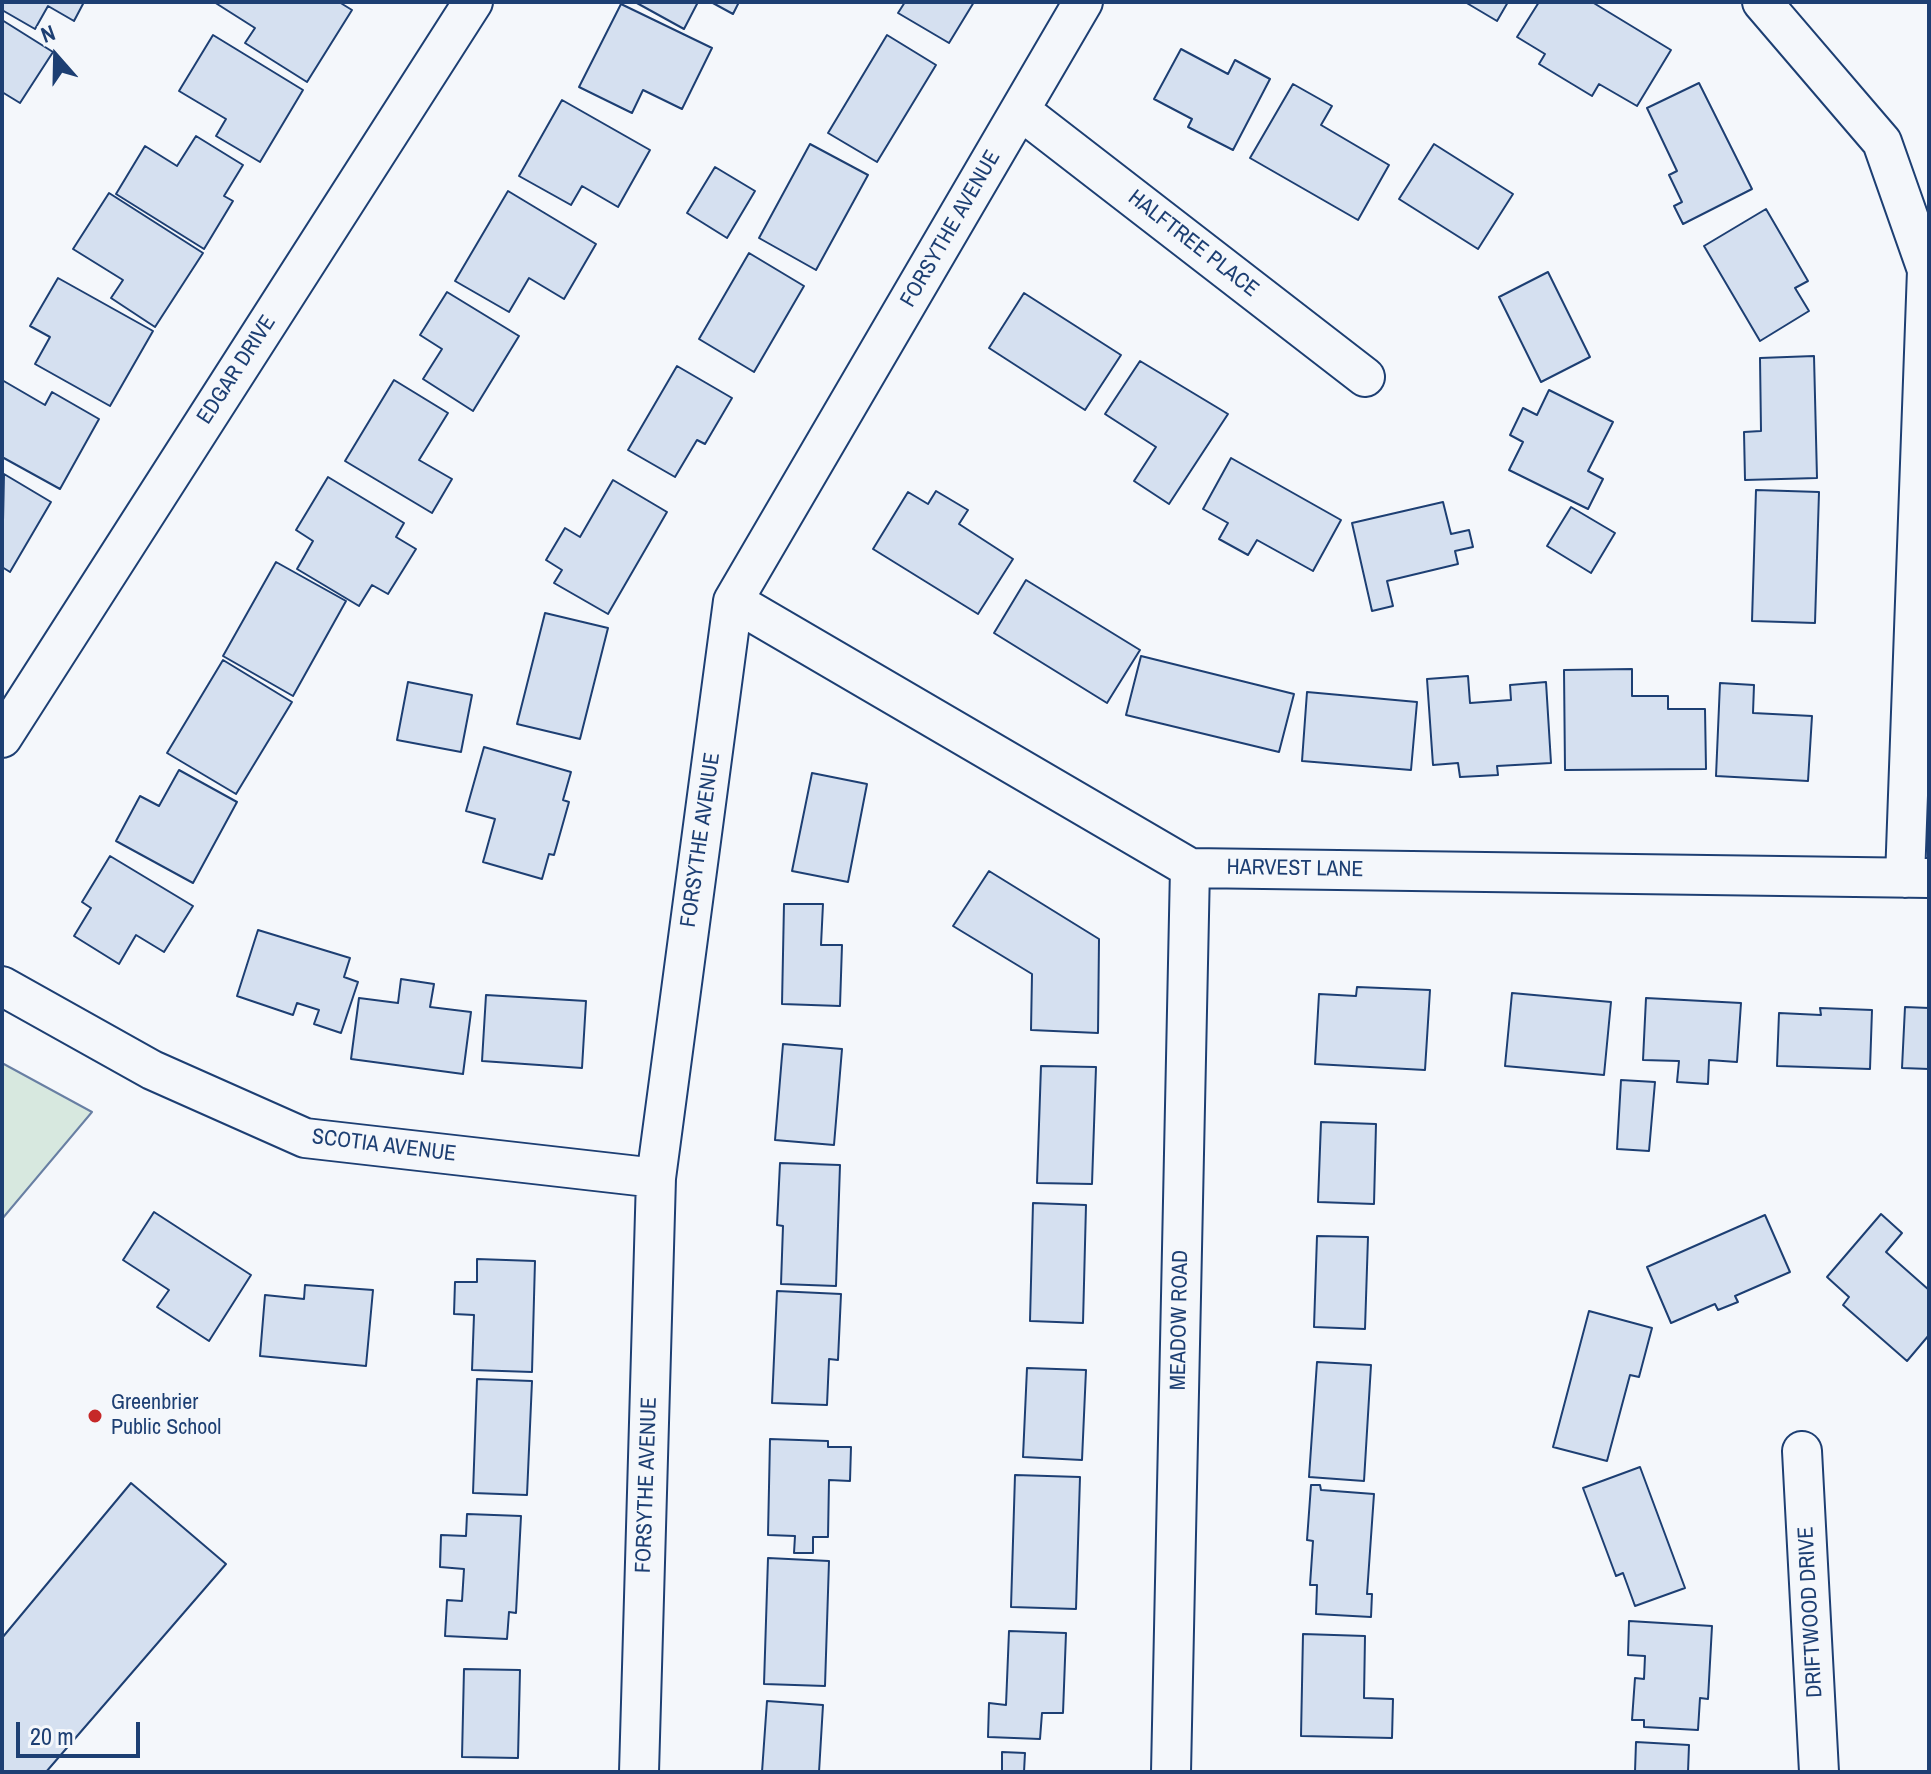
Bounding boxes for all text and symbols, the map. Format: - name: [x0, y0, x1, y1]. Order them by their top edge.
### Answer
- north arrow: [16, 16, 96, 96]
- text: N: [37, 17, 59, 50]
- street label: FORSYTHE AVENUE: [896, 146, 1006, 312]
- street label: HALFTREE PLACE: [1122, 185, 1264, 303]
- street label: EDGAR DRIVE: [192, 311, 282, 429]
- street label: FORSYTHE AVENUE: [676, 751, 726, 929]
- street label: HARVEST LANE: [1226, 855, 1364, 883]
- street label: SCOTIA AVENUE: [310, 1124, 458, 1168]
- street label: MEADOW ROAD: [1166, 1250, 1194, 1390]
- place label: Greenbrier Public School: [111, 1390, 221, 1442]
- street label: FORSYTHE AVENUE: [631, 1397, 663, 1573]
- marker: Greenbrier Public School: [86, 1407, 104, 1425]
- street label: DRIFTWOOD DRIVE: [1793, 1526, 1829, 1698]
- scale bar: [20, 1706, 144, 1756]
- text: 20 m: [30, 1720, 74, 1752]

